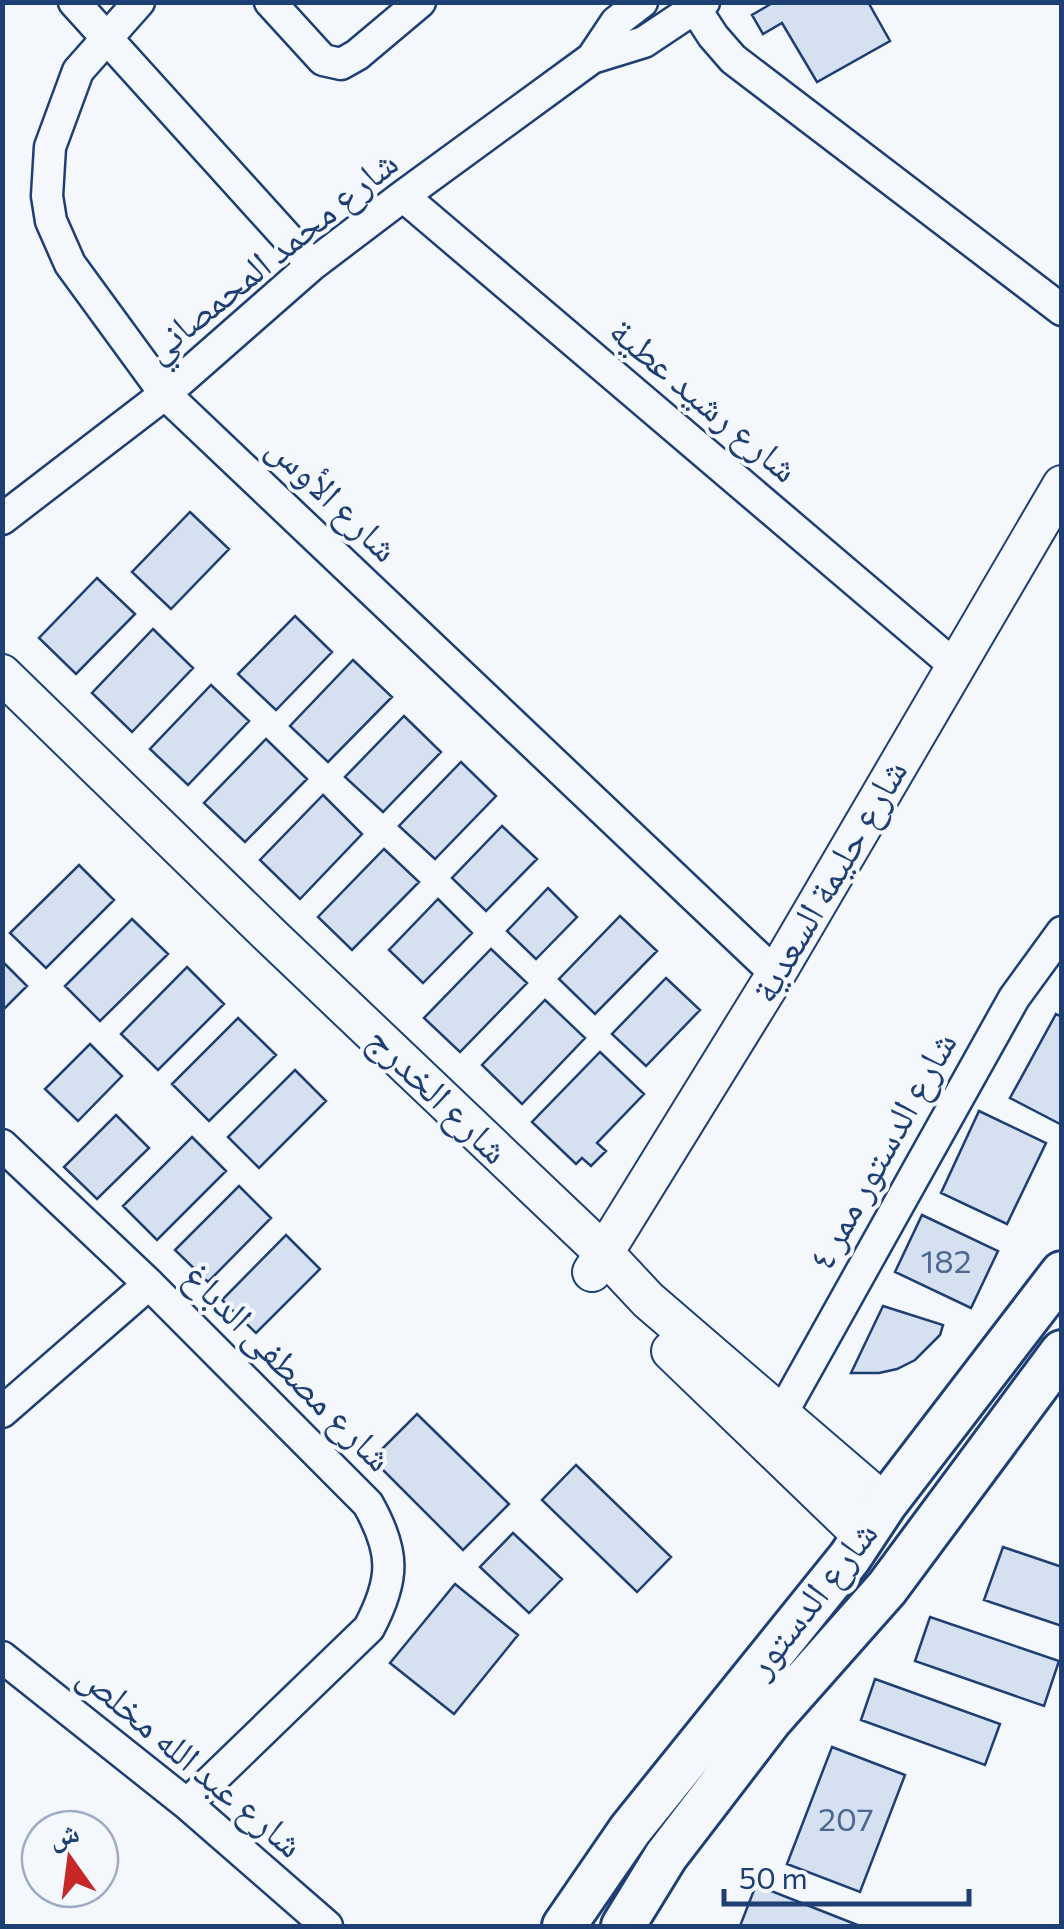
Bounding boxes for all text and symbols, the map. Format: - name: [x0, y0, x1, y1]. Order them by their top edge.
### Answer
- street label: شارع محمد المحمصاني: [133, 137, 411, 377]
- street label: شارع رشيد عطية: [600, 305, 810, 493]
- street label: شارع الأوس: [257, 422, 410, 572]
- street label: شارع حليمة السعدية: [738, 750, 918, 1011]
- street label: شارع الخدرج: [357, 1014, 520, 1174]
- street label: شارع الدستور ممر ٤: [795, 1022, 967, 1279]
- house number: 182: [921, 1240, 971, 1280]
- street label: شارع مصطفى الدباغ: [173, 1251, 404, 1482]
- street label: شارع الدستور: [734, 1510, 888, 1688]
- street label: شارع عبد الله مخلص: [68, 1650, 315, 1868]
- house number: 207: [818, 1798, 874, 1838]
- north arrow: [20, 1809, 120, 1909]
- text: ش: [45, 1814, 82, 1855]
- scale bar: [724, 1844, 969, 1906]
- text: 50 m: [739, 1858, 808, 1895]

